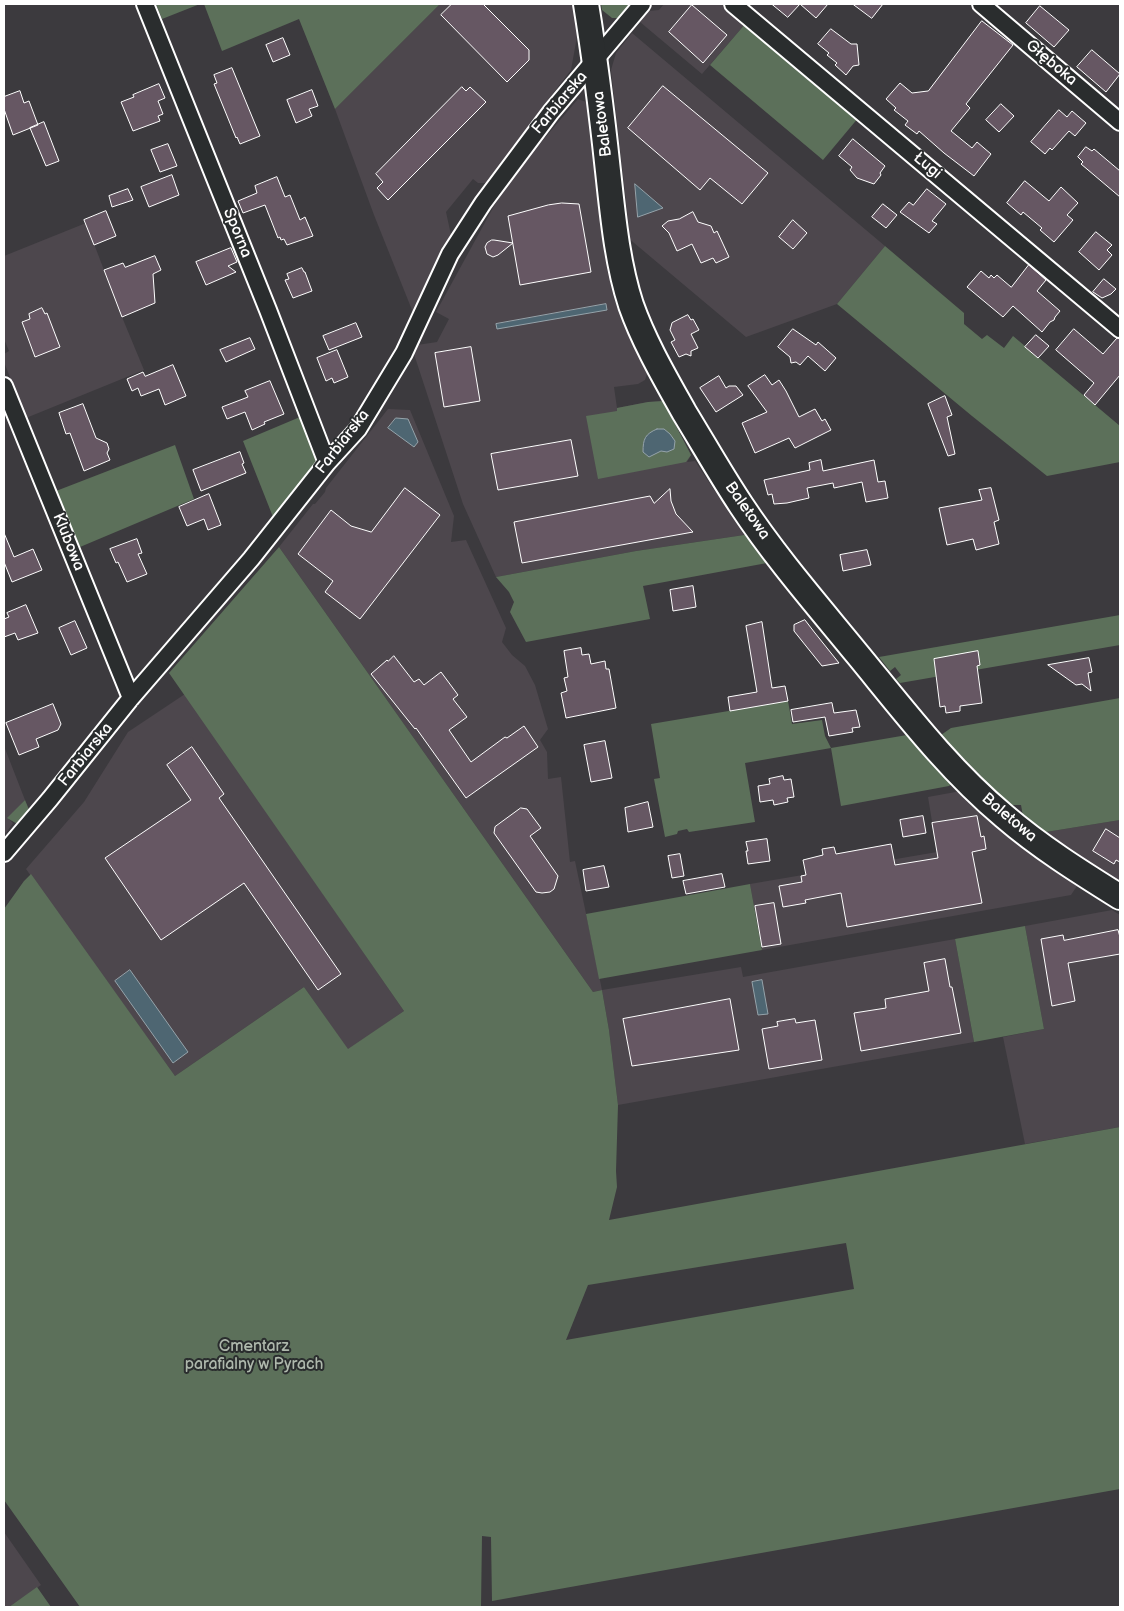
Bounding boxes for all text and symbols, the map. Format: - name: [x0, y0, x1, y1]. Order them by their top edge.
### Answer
- street label: Głęboka: [1021, 36, 1081, 90]
- street label: Farbiarska: [528, 68, 592, 138]
- street label: Baletowa: [589, 90, 617, 158]
- street label: Ługi: [909, 149, 945, 183]
- street label: Sporna: [218, 205, 256, 261]
- street label: Farbiarska: [312, 406, 374, 478]
- street label: Baletowa: [720, 478, 774, 544]
- street label: Klubowa: [48, 510, 88, 574]
- street label: Farbiarska: [55, 719, 117, 791]
- street label: Baletowa: [978, 789, 1040, 847]
- park label: Cmentarz parafialny w Pyrach: [185, 1337, 323, 1375]

